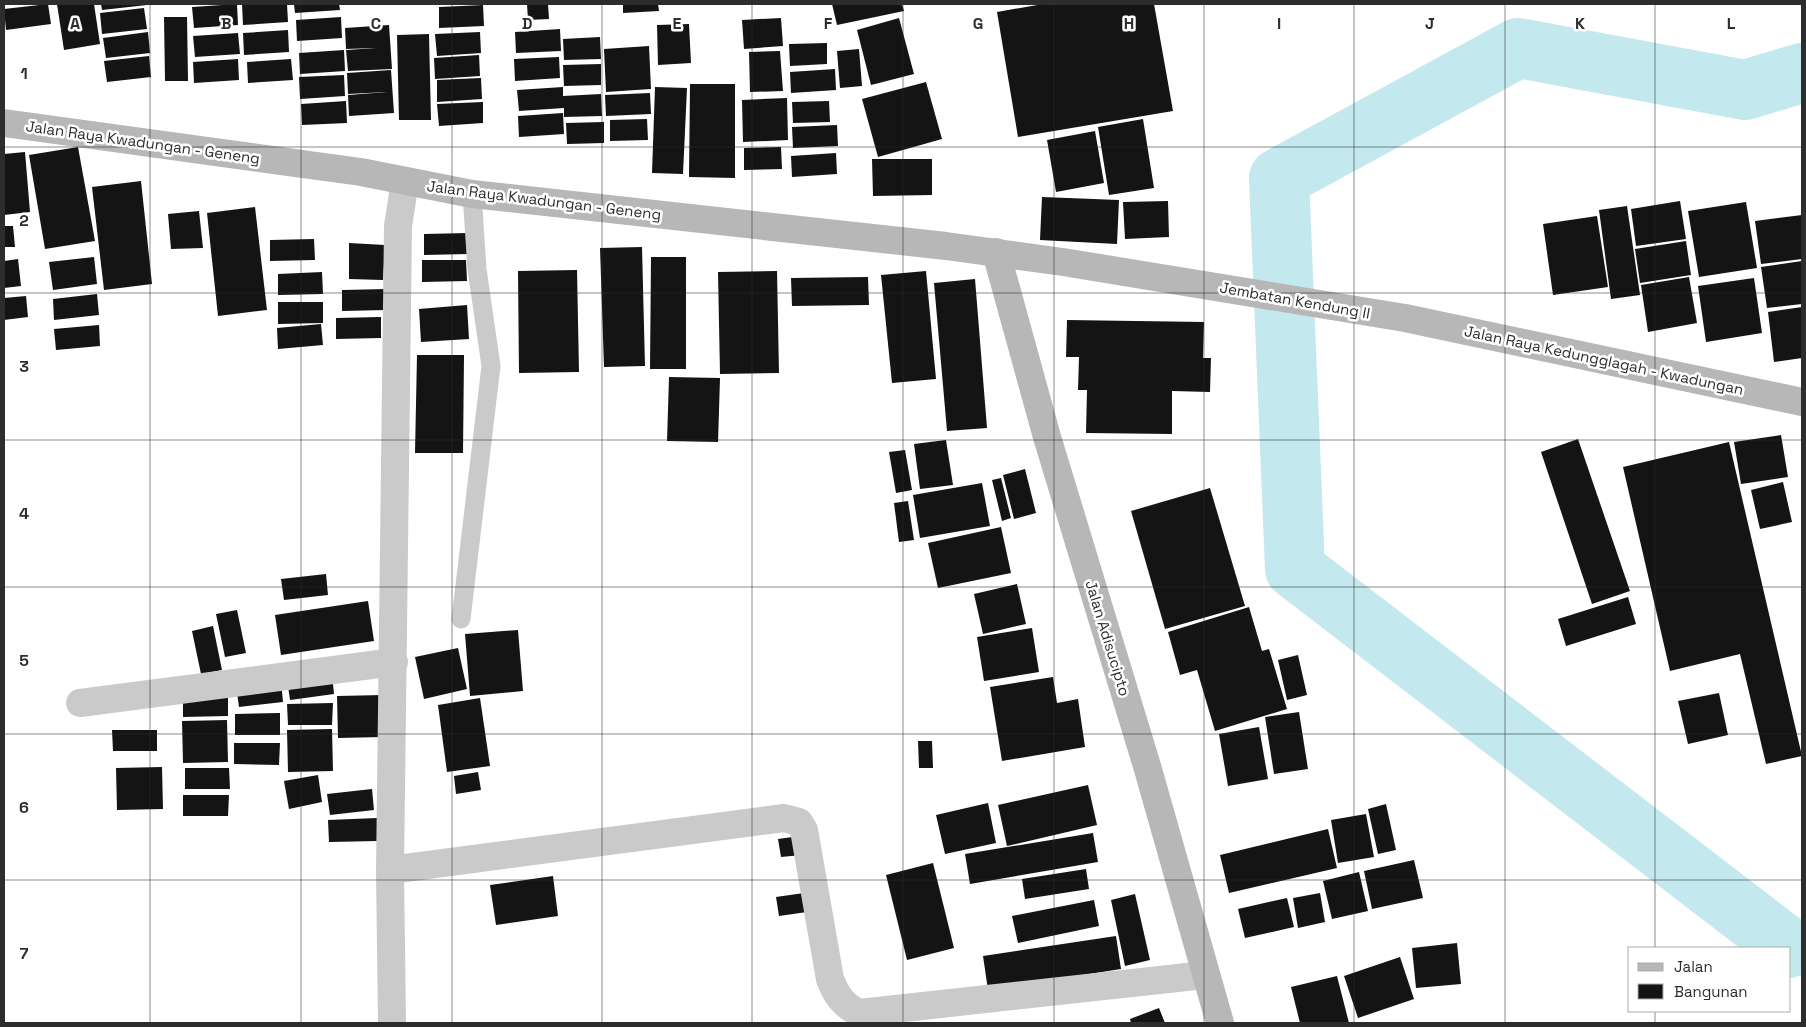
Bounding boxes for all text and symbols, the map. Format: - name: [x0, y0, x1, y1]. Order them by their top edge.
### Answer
- text: A: [70, 13, 80, 34]
- text: B: [221, 13, 231, 34]
- text: C: [371, 13, 381, 34]
- text: D: [522, 13, 532, 34]
- text: E: [673, 13, 682, 34]
- text: F: [824, 13, 833, 34]
- text: G: [973, 13, 983, 34]
- text: H: [1124, 13, 1134, 34]
- text: I: [1277, 13, 1281, 34]
- text: J: [1425, 13, 1435, 34]
- text: K: [1575, 13, 1585, 34]
- text: L: [1727, 13, 1736, 34]
- text: 1: [20, 63, 28, 84]
- street label: Jalan Raya Kwadungan - Geneng: [25, 116, 261, 168]
- street label: Jalan Raya Kwadungan - Geneng: [426, 176, 662, 224]
- text: 2: [19, 210, 29, 231]
- street label: Jembatan Kendung II: [1218, 277, 1372, 323]
- street label: Jalan Raya Kedungglagah - Kwadungan: [1463, 321, 1745, 399]
- text: 3: [19, 356, 29, 377]
- text: 4: [19, 503, 29, 524]
- street label: Jalan Adisucipto: [1081, 578, 1135, 698]
- text: 5: [19, 650, 29, 671]
- text: 6: [19, 797, 29, 818]
- text: 7: [20, 943, 29, 964]
- legend: [1628, 947, 1791, 1012]
- text: Jalan: [1674, 957, 1713, 976]
- text: Bangunan: [1674, 982, 1748, 1001]

